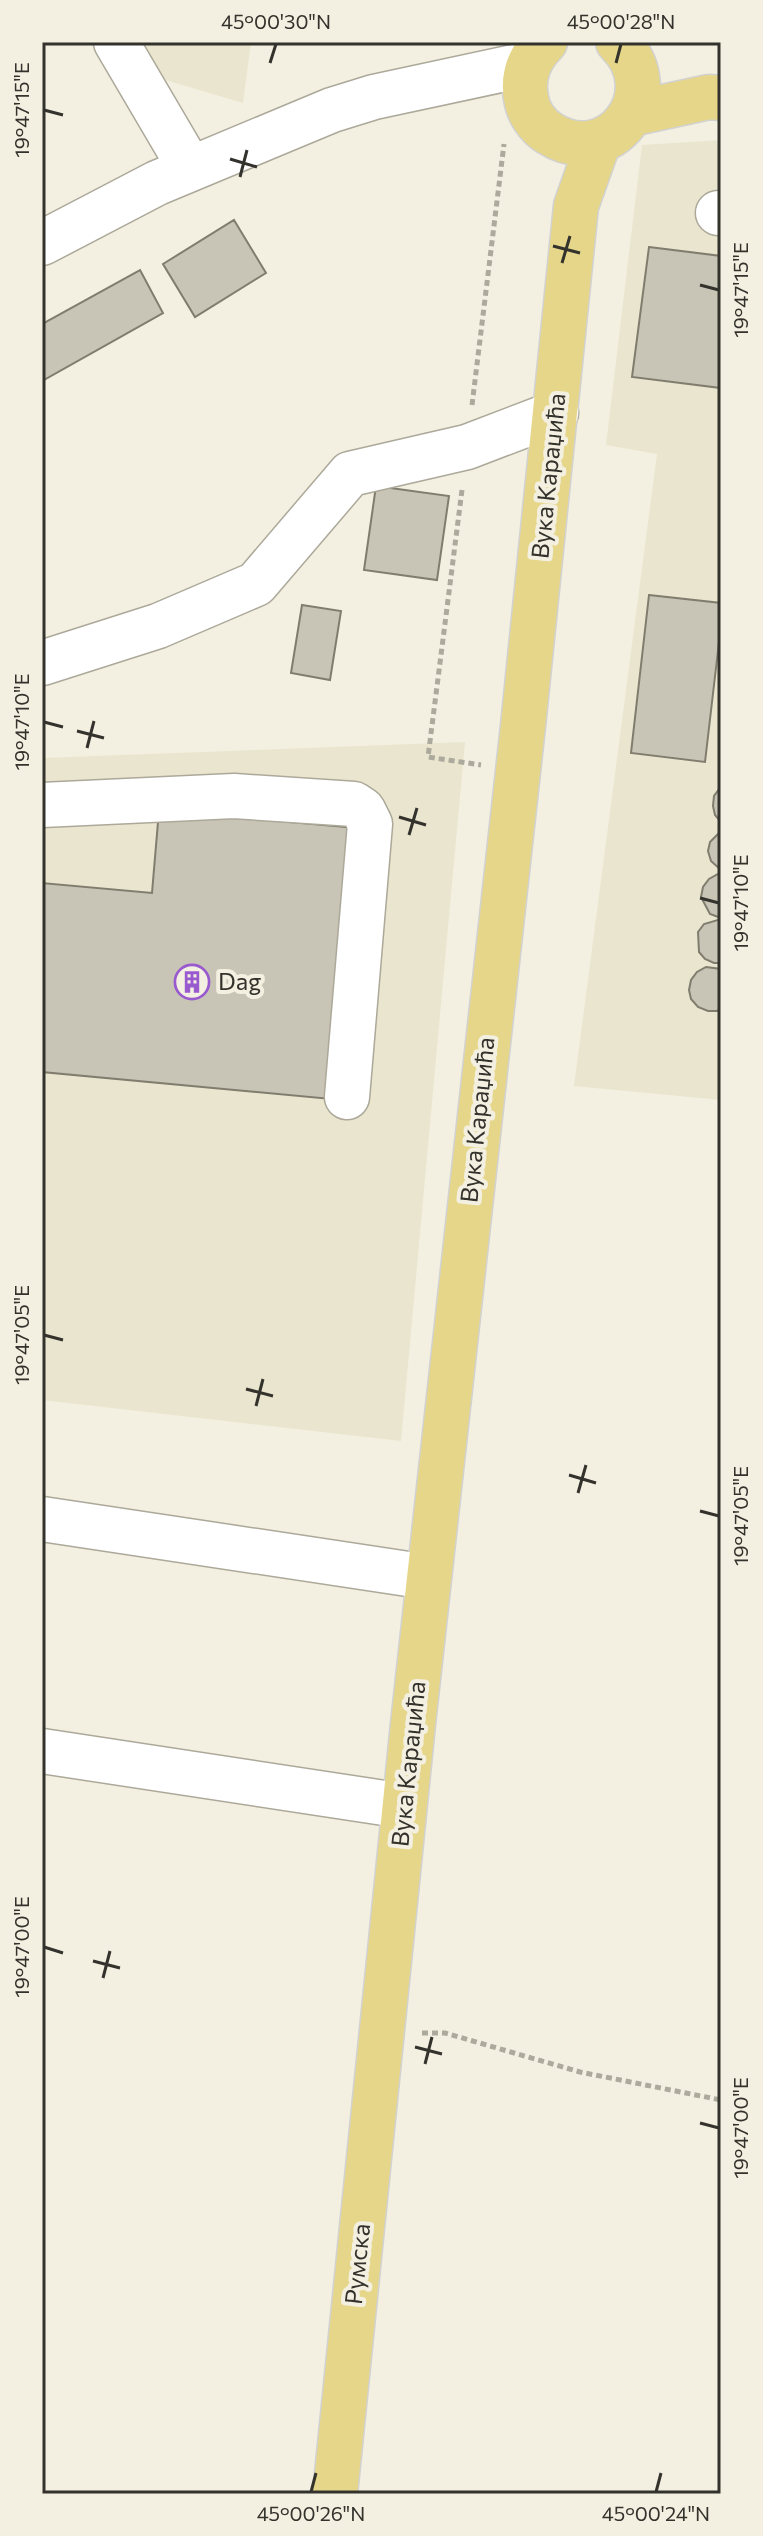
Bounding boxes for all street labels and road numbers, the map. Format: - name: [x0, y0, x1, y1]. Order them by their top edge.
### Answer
- street label: Вука Караџића: [524, 392, 571, 560]
- street label: Вука Караџића: [453, 1036, 500, 1204]
- street label: Вука Караџића: [384, 1680, 431, 1848]
- street label: Румска: [338, 2222, 375, 2306]

